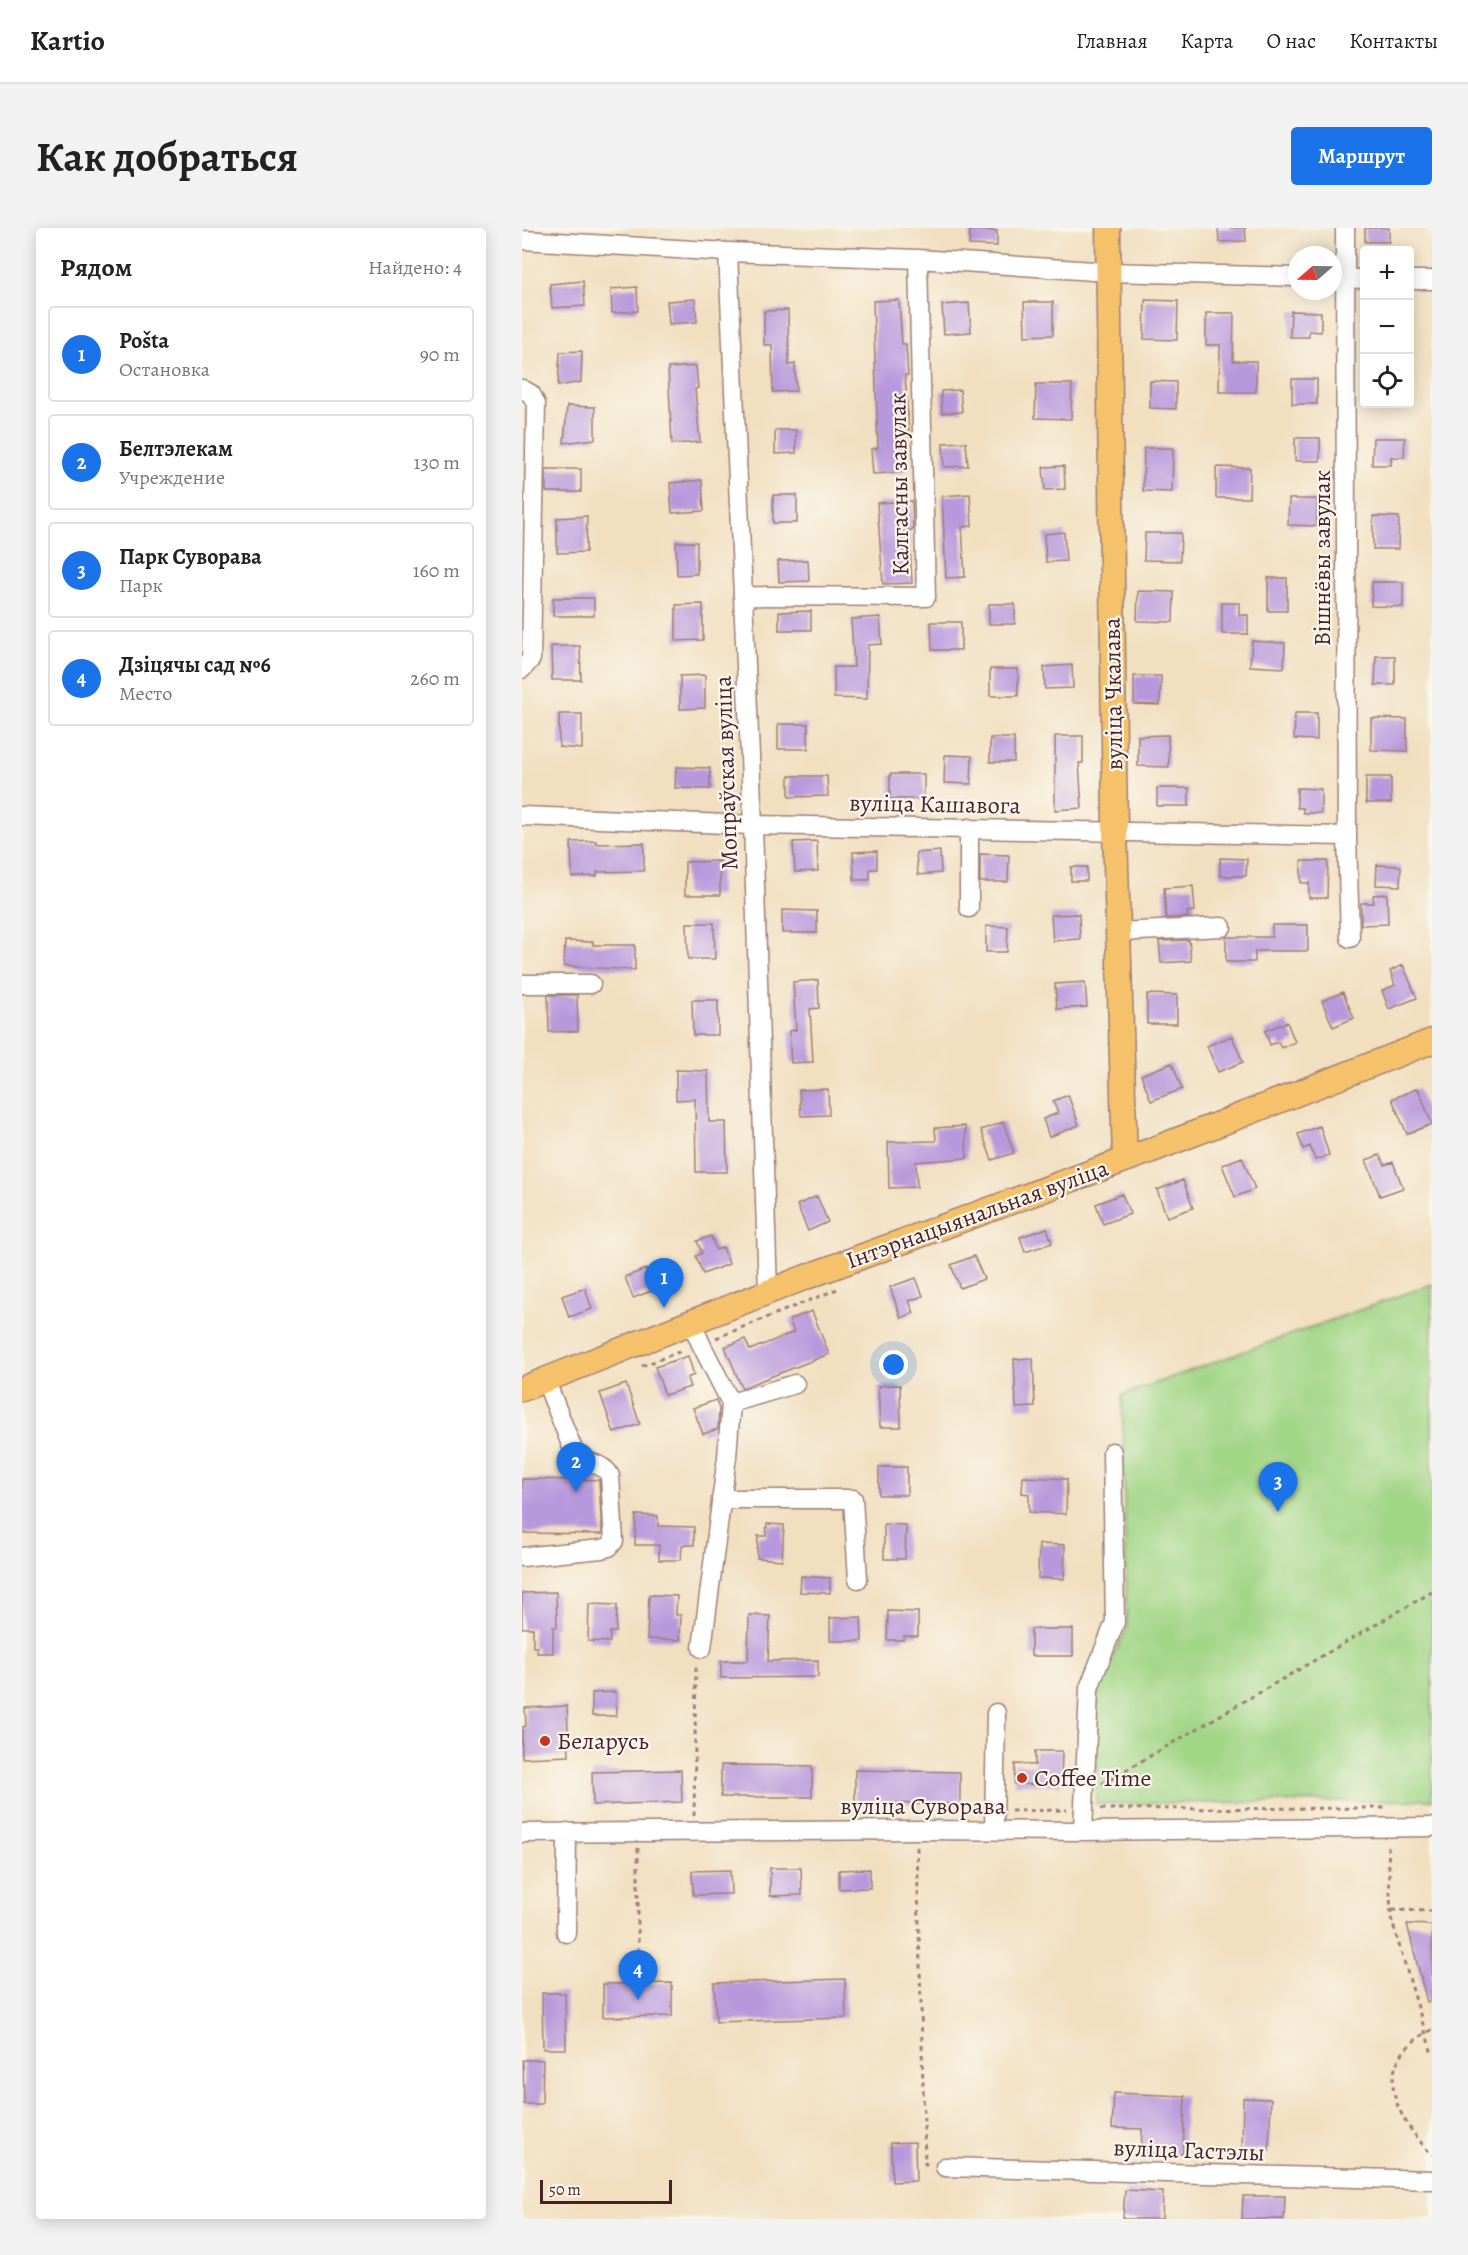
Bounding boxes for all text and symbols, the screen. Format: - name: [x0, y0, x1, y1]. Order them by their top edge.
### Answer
- text: Kartio: [30, 22, 105, 60]
- text: Главная: [1076, 27, 1148, 55]
- text: Карта: [1181, 27, 1233, 55]
- text: О нас: [1266, 27, 1316, 55]
- text: Контакты: [1349, 27, 1438, 55]
- button: Маршрут: [1291, 127, 1432, 185]
- text: Как добраться: [36, 128, 298, 185]
- north arrow: [1288, 246, 1342, 300]
- map controls: [1360, 246, 1414, 408]
- button: +: [1360, 246, 1414, 300]
- text: Рядом: [60, 250, 132, 285]
- text: Найдено: 4: [368, 254, 462, 281]
- button: −: [1360, 300, 1414, 354]
- text: Pošta: [119, 326, 169, 356]
- text: 1: [78, 341, 85, 368]
- text: 90 m: [420, 341, 460, 368]
- button: locate: [1360, 354, 1414, 408]
- text: Остановка: [119, 356, 210, 383]
- street label: Калгасны завулак: [881, 392, 917, 576]
- text: Белтэлекам: [119, 434, 233, 464]
- text: 2: [77, 449, 86, 476]
- text: 130 m: [414, 449, 460, 476]
- text: Учреждение: [119, 464, 225, 491]
- street label: Вішнёвы завулак: [1306, 470, 1338, 646]
- text: Парк Суворава: [119, 542, 262, 572]
- text: 3: [77, 557, 86, 584]
- text: 160 m: [413, 557, 460, 584]
- text: Парк: [119, 572, 163, 599]
- street label: вуліца Чкалава: [1096, 617, 1130, 771]
- text: Дзіцячы сад №6: [119, 650, 271, 680]
- text: 4: [77, 665, 86, 692]
- text: 260 m: [410, 665, 460, 692]
- street label: Мопраўская вуліца: [707, 675, 745, 871]
- text: Место: [119, 680, 172, 707]
- street label: вуліца Кашавога: [849, 787, 1021, 821]
- street label: Інтэрнацыянальная вуліца: [841, 1152, 1113, 1276]
- pin: 1: [644, 1258, 684, 1308]
- your location: [879, 1350, 908, 1379]
- pin: 2: [556, 1442, 596, 1492]
- pin: 3: [1258, 1462, 1298, 1512]
- place label: Беларусь: [557, 1725, 649, 1757]
- marker: Беларусь: [538, 1734, 552, 1748]
- place label: Coffee Time: [1034, 1762, 1151, 1794]
- marker: Coffee Time: [1015, 1771, 1029, 1785]
- street label: вуліца Суворава: [840, 1790, 1006, 1822]
- pin: 4: [618, 1950, 658, 2000]
- street label: вуліца Гастэлы: [1113, 2131, 1265, 2169]
- scale bar: [540, 2177, 672, 2204]
- text: 50 m: [549, 2179, 581, 2201]

